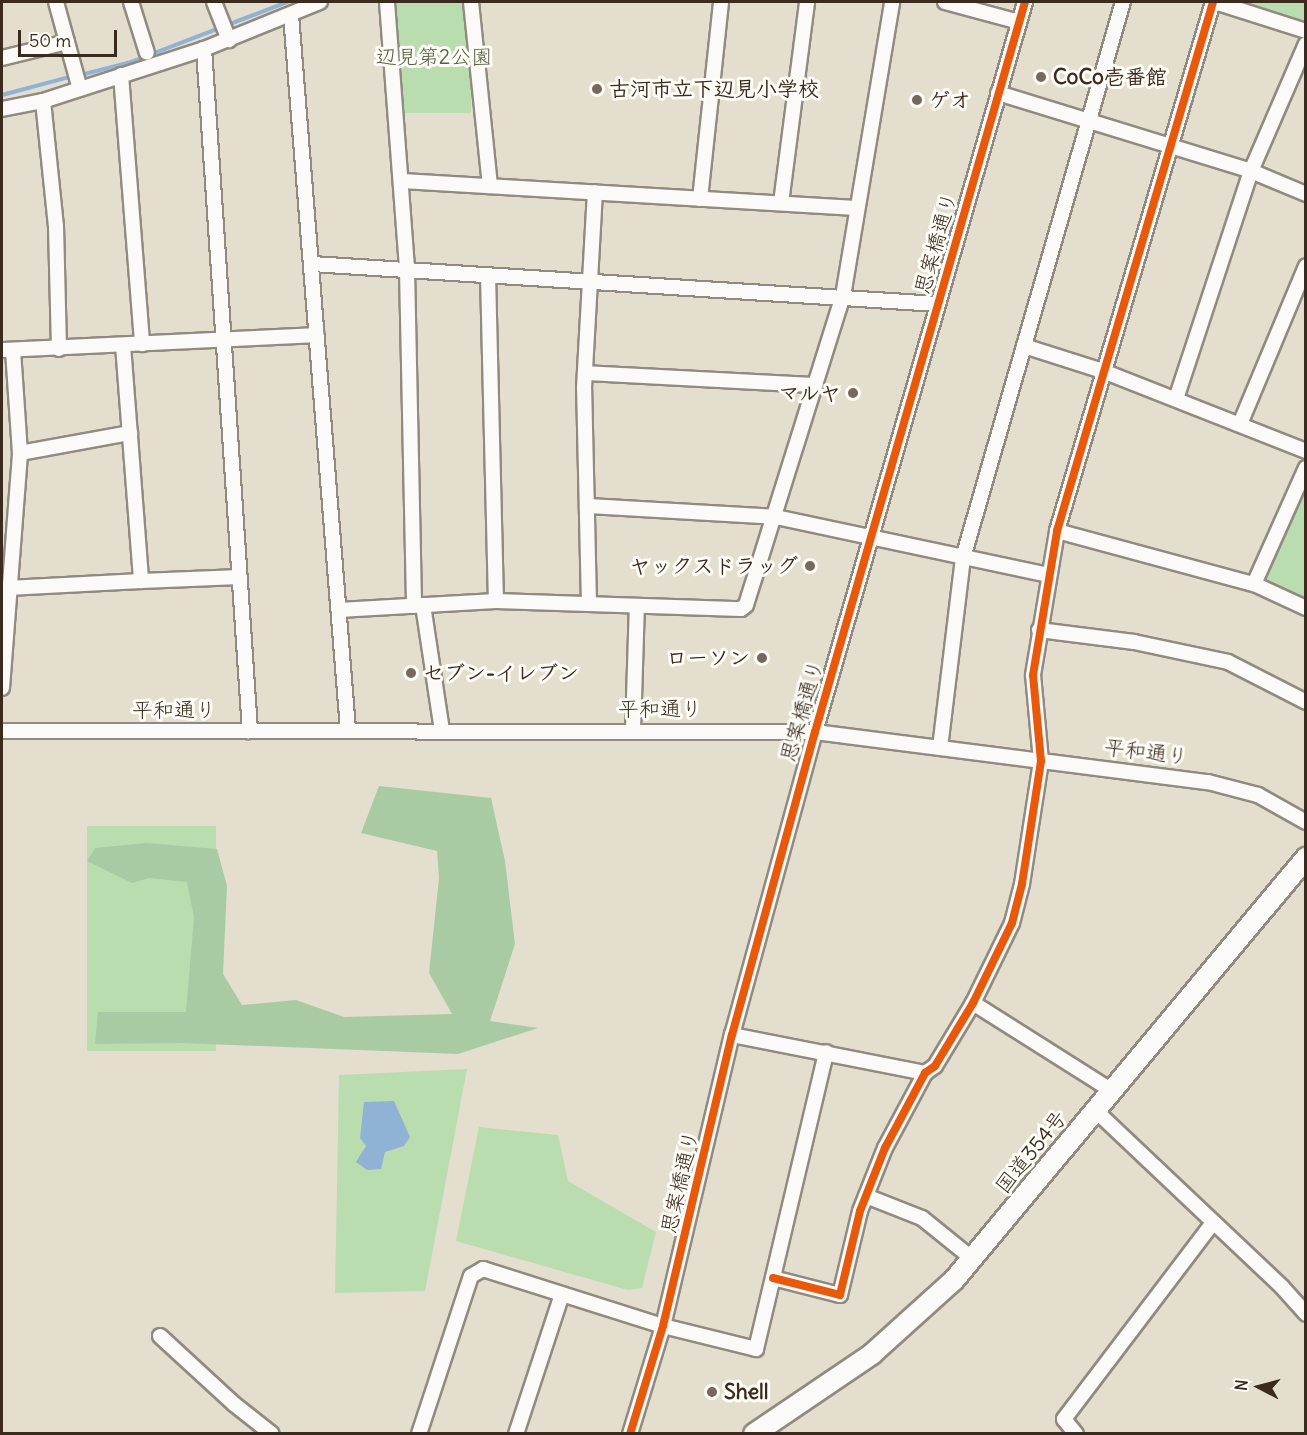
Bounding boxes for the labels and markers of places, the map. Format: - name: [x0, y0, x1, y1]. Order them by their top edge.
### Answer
- place label: CoCo壱番館: [1053, 64, 1167, 90]
- marker: CoCo壱番館: [1034, 70, 1048, 84]
- place label: 古河市立下辺見小学校: [609, 76, 819, 102]
- marker: 古河市立下辺見小学校: [590, 82, 604, 96]
- place label: ゲオ: [929, 87, 971, 113]
- marker: ゲオ: [910, 93, 924, 107]
- place label: マルヤ: [778, 380, 841, 406]
- marker: マルヤ: [846, 386, 860, 400]
- place label: ヤックスドラッグ: [630, 553, 798, 579]
- marker: ヤックスドラッグ: [803, 559, 817, 573]
- place label: ローソン: [666, 645, 750, 671]
- marker: ローソン: [755, 651, 769, 665]
- place label: セブン-イレブン: [423, 660, 579, 686]
- marker: セブン-イレブン: [404, 666, 418, 680]
- place label: Shell: [724, 1379, 769, 1405]
- marker: Shell: [705, 1385, 719, 1399]

